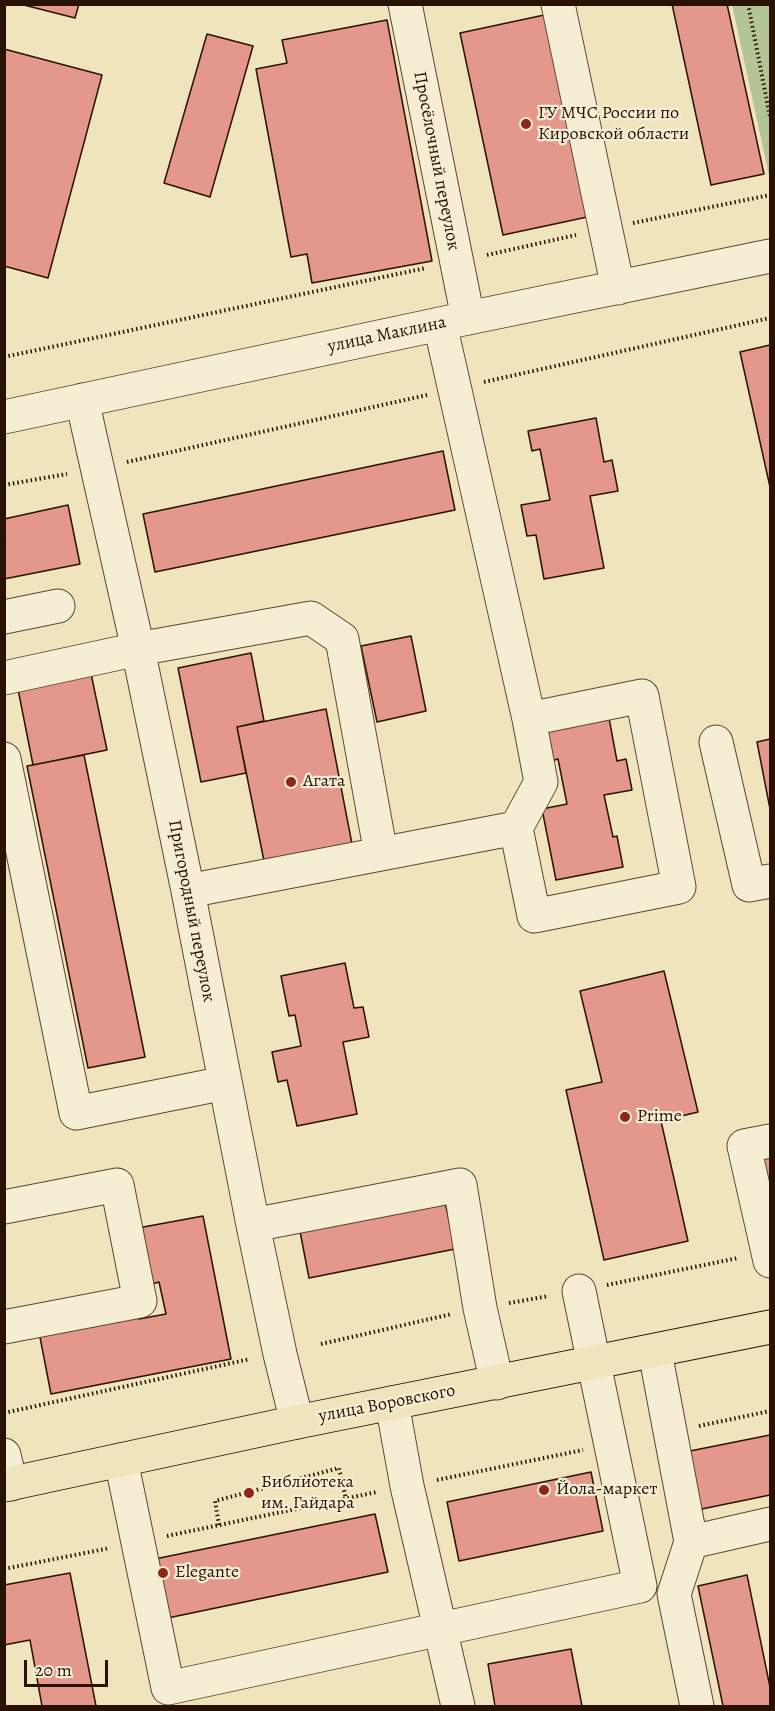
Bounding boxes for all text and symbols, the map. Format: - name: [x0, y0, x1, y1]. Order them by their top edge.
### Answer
- street label: Просёлочный переулок: [408, 70, 464, 252]
- place label: ГУ МЧС России по Кировской области: [538, 103, 689, 146]
- marker: ГУ МЧС России по Кировской области: [519, 117, 533, 131]
- street label: улица Маклина: [326, 312, 448, 358]
- place label: Агата: [303, 771, 345, 793]
- marker: Агата: [284, 775, 298, 789]
- street label: Пригородный переулок: [163, 818, 219, 1004]
- place label: Prime: [637, 1106, 682, 1128]
- marker: Prime: [618, 1110, 632, 1124]
- street label: улица Воровского: [317, 1380, 457, 1428]
- place label: Библиотека им. Гайдара: [261, 1472, 354, 1514]
- place label: Йола-маркет: [556, 1479, 657, 1501]
- marker: Йола-маркет: [537, 1483, 551, 1497]
- marker: Библиотека им. Гайдара: [242, 1486, 256, 1500]
- place label: Elegante: [175, 1562, 239, 1584]
- marker: Elegante: [156, 1566, 170, 1580]
- scale bar: [27, 1648, 111, 1686]
- text: 20 m: [35, 1658, 72, 1682]

